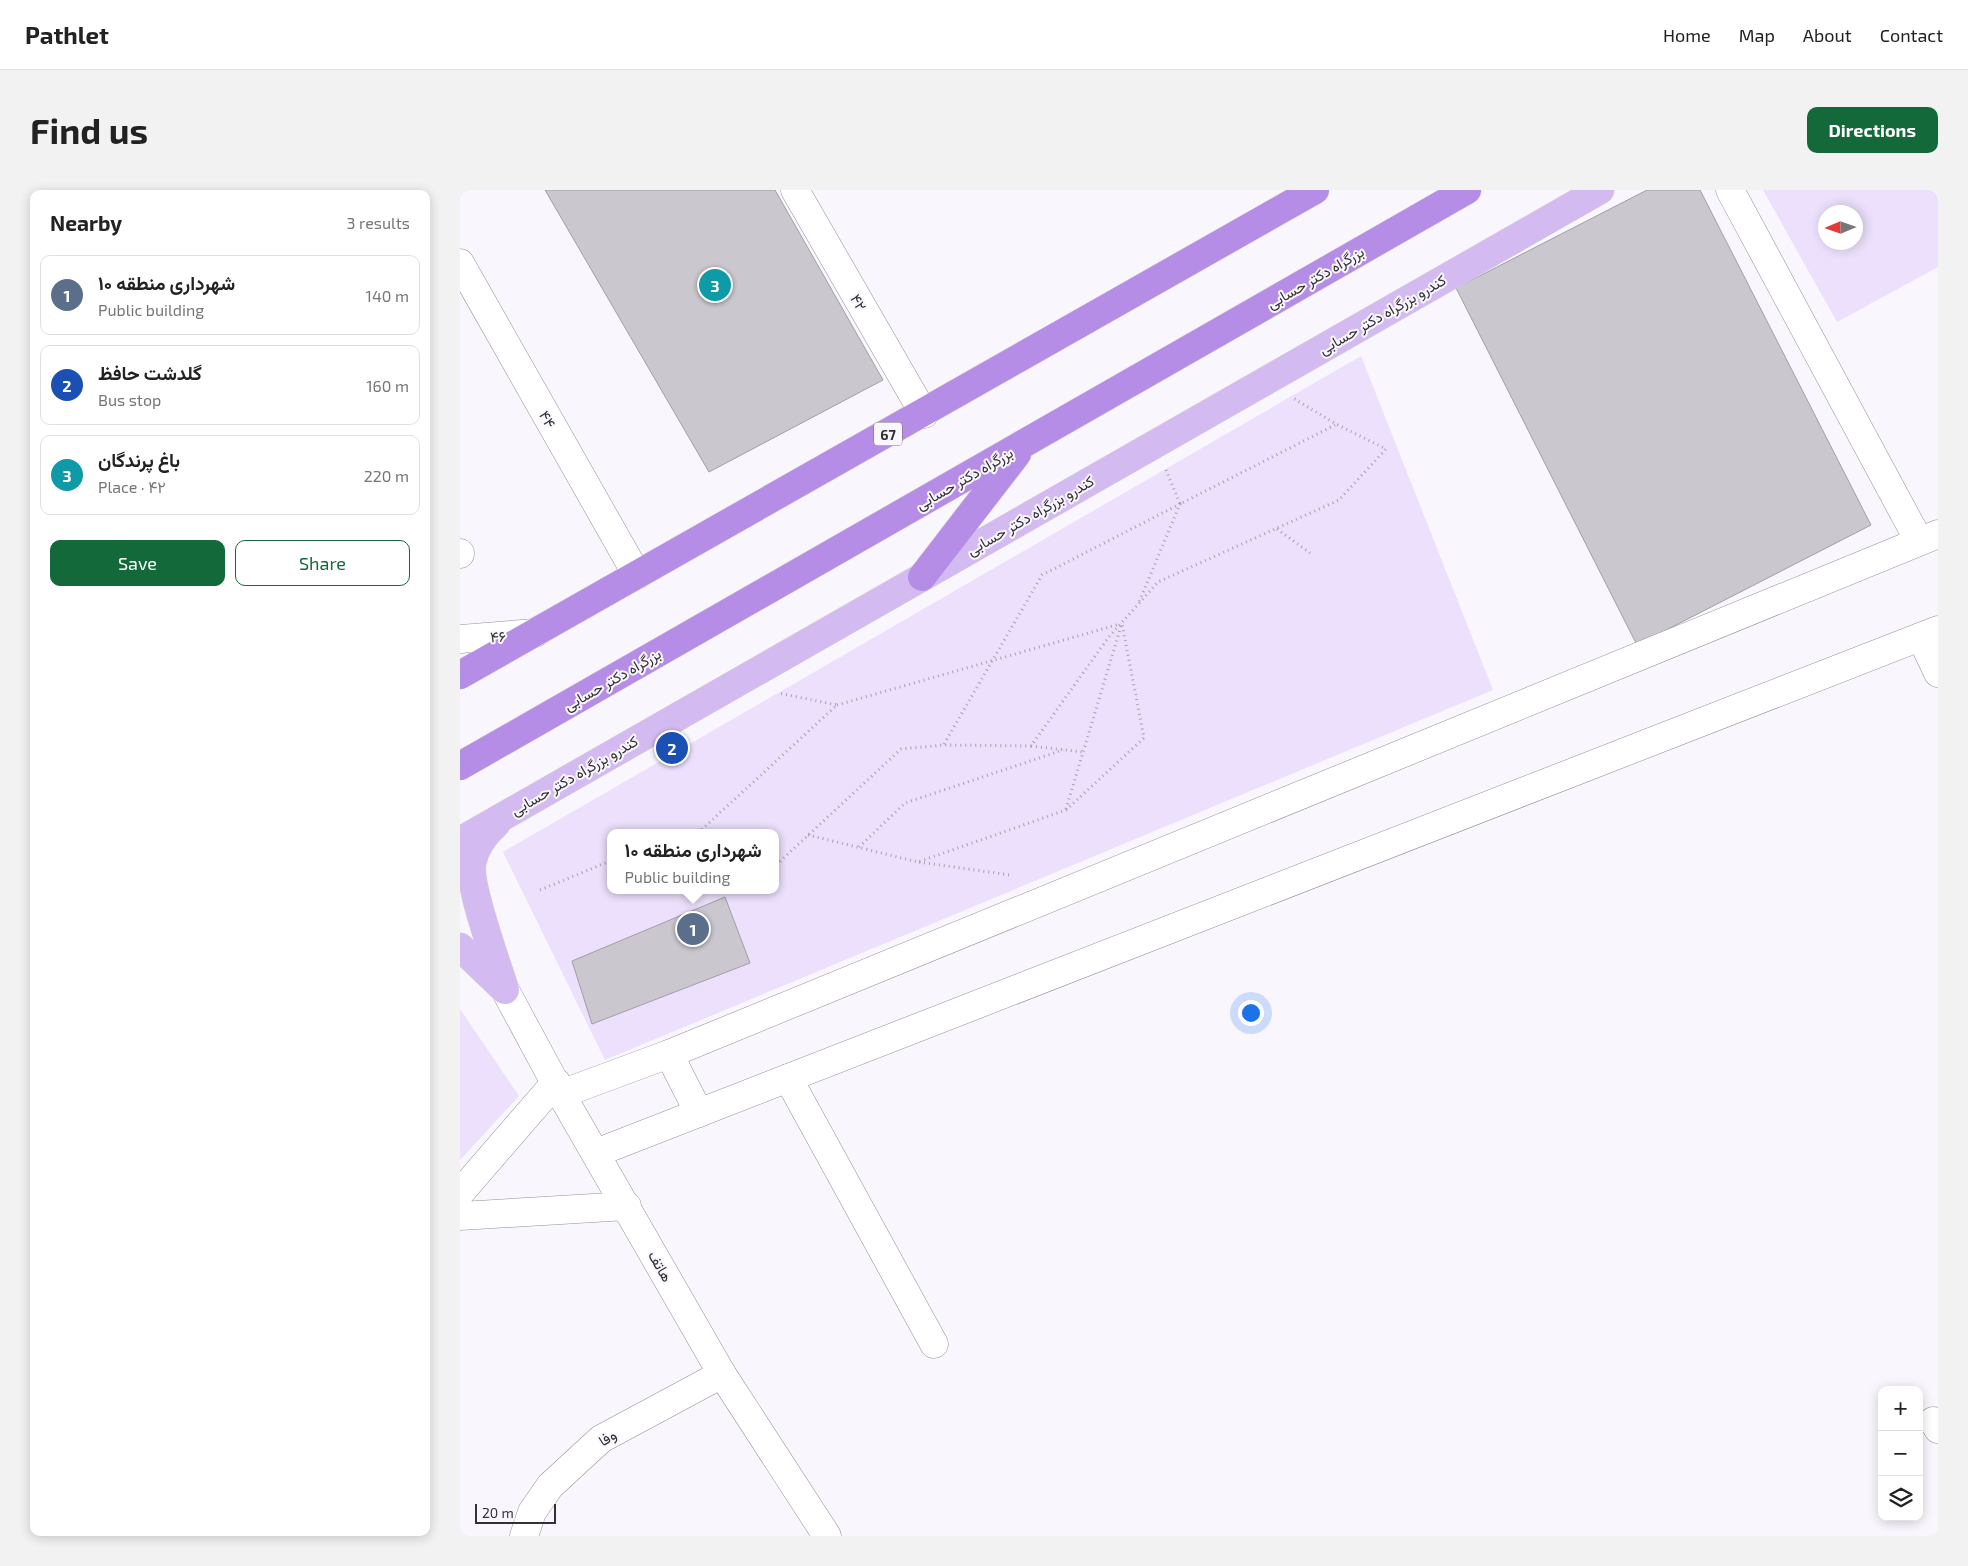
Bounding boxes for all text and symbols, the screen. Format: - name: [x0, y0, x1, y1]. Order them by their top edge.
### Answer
- text: Pathlet: [25, 20, 109, 49]
- text: Home: [1663, 24, 1711, 46]
- text: Map: [1739, 24, 1775, 46]
- text: About: [1803, 24, 1852, 46]
- text: Contact: [1880, 24, 1943, 46]
- button: Directions: [1807, 107, 1938, 153]
- text: Find us: [30, 109, 148, 151]
- north arrow: [1818, 205, 1863, 250]
- text: Nearby: [50, 210, 122, 235]
- text: 3 results: [347, 213, 410, 232]
- street label: بزرگراه دکتر حسابی: [1263, 242, 1368, 314]
- pin: 3: [699, 266, 731, 304]
- street label: کندرو بزرگراه دکتر حسابی: [1315, 270, 1450, 360]
- text: شهرداری منطقه ۱۰: [98, 271, 235, 294]
- text: 1: [64, 286, 70, 305]
- text: 140 m: [366, 286, 409, 305]
- street label: ۴۲: [847, 290, 871, 314]
- text: Public building: [98, 300, 204, 319]
- text: گلدشت حافظ: [98, 361, 202, 384]
- text: 2: [62, 376, 72, 395]
- text: 160 m: [366, 376, 409, 395]
- text: Bus stop: [98, 390, 161, 409]
- street label: ۴۴: [536, 407, 560, 431]
- road number: 67: [874, 422, 902, 445]
- street label: بزرگراه دکتر حسابی: [912, 443, 1017, 515]
- text: باغ پرندگان: [98, 448, 180, 471]
- text: 3: [62, 466, 72, 485]
- text: 220 m: [364, 466, 409, 485]
- street label: کندرو بزرگراه دکتر حسابی: [963, 471, 1098, 561]
- text: Place · ۴۲: [98, 477, 166, 496]
- button: Save: [50, 540, 225, 586]
- button: Share: [235, 540, 410, 586]
- street label: ۴۶: [489, 626, 507, 646]
- street label: بزرگراه دکتر حسابی: [560, 644, 665, 716]
- pin: 2: [656, 729, 688, 767]
- street label: کندرو بزرگراه دکتر حسابی: [507, 731, 642, 821]
- popup: [607, 829, 779, 894]
- text: شهرداری منطقه ۱۰: [624, 838, 762, 861]
- text: Public building: [624, 867, 731, 886]
- pin: 1: [677, 910, 709, 948]
- your location: [1238, 1000, 1264, 1026]
- street label: هاتف: [645, 1247, 677, 1285]
- map controls: [1878, 1386, 1923, 1521]
- button: +: [1878, 1386, 1923, 1431]
- street label: وفا: [595, 1425, 620, 1450]
- button: −: [1878, 1431, 1923, 1476]
- button: layers: [1878, 1476, 1923, 1521]
- scale bar: [475, 1501, 556, 1524]
- text: 20 m: [482, 1504, 514, 1521]

